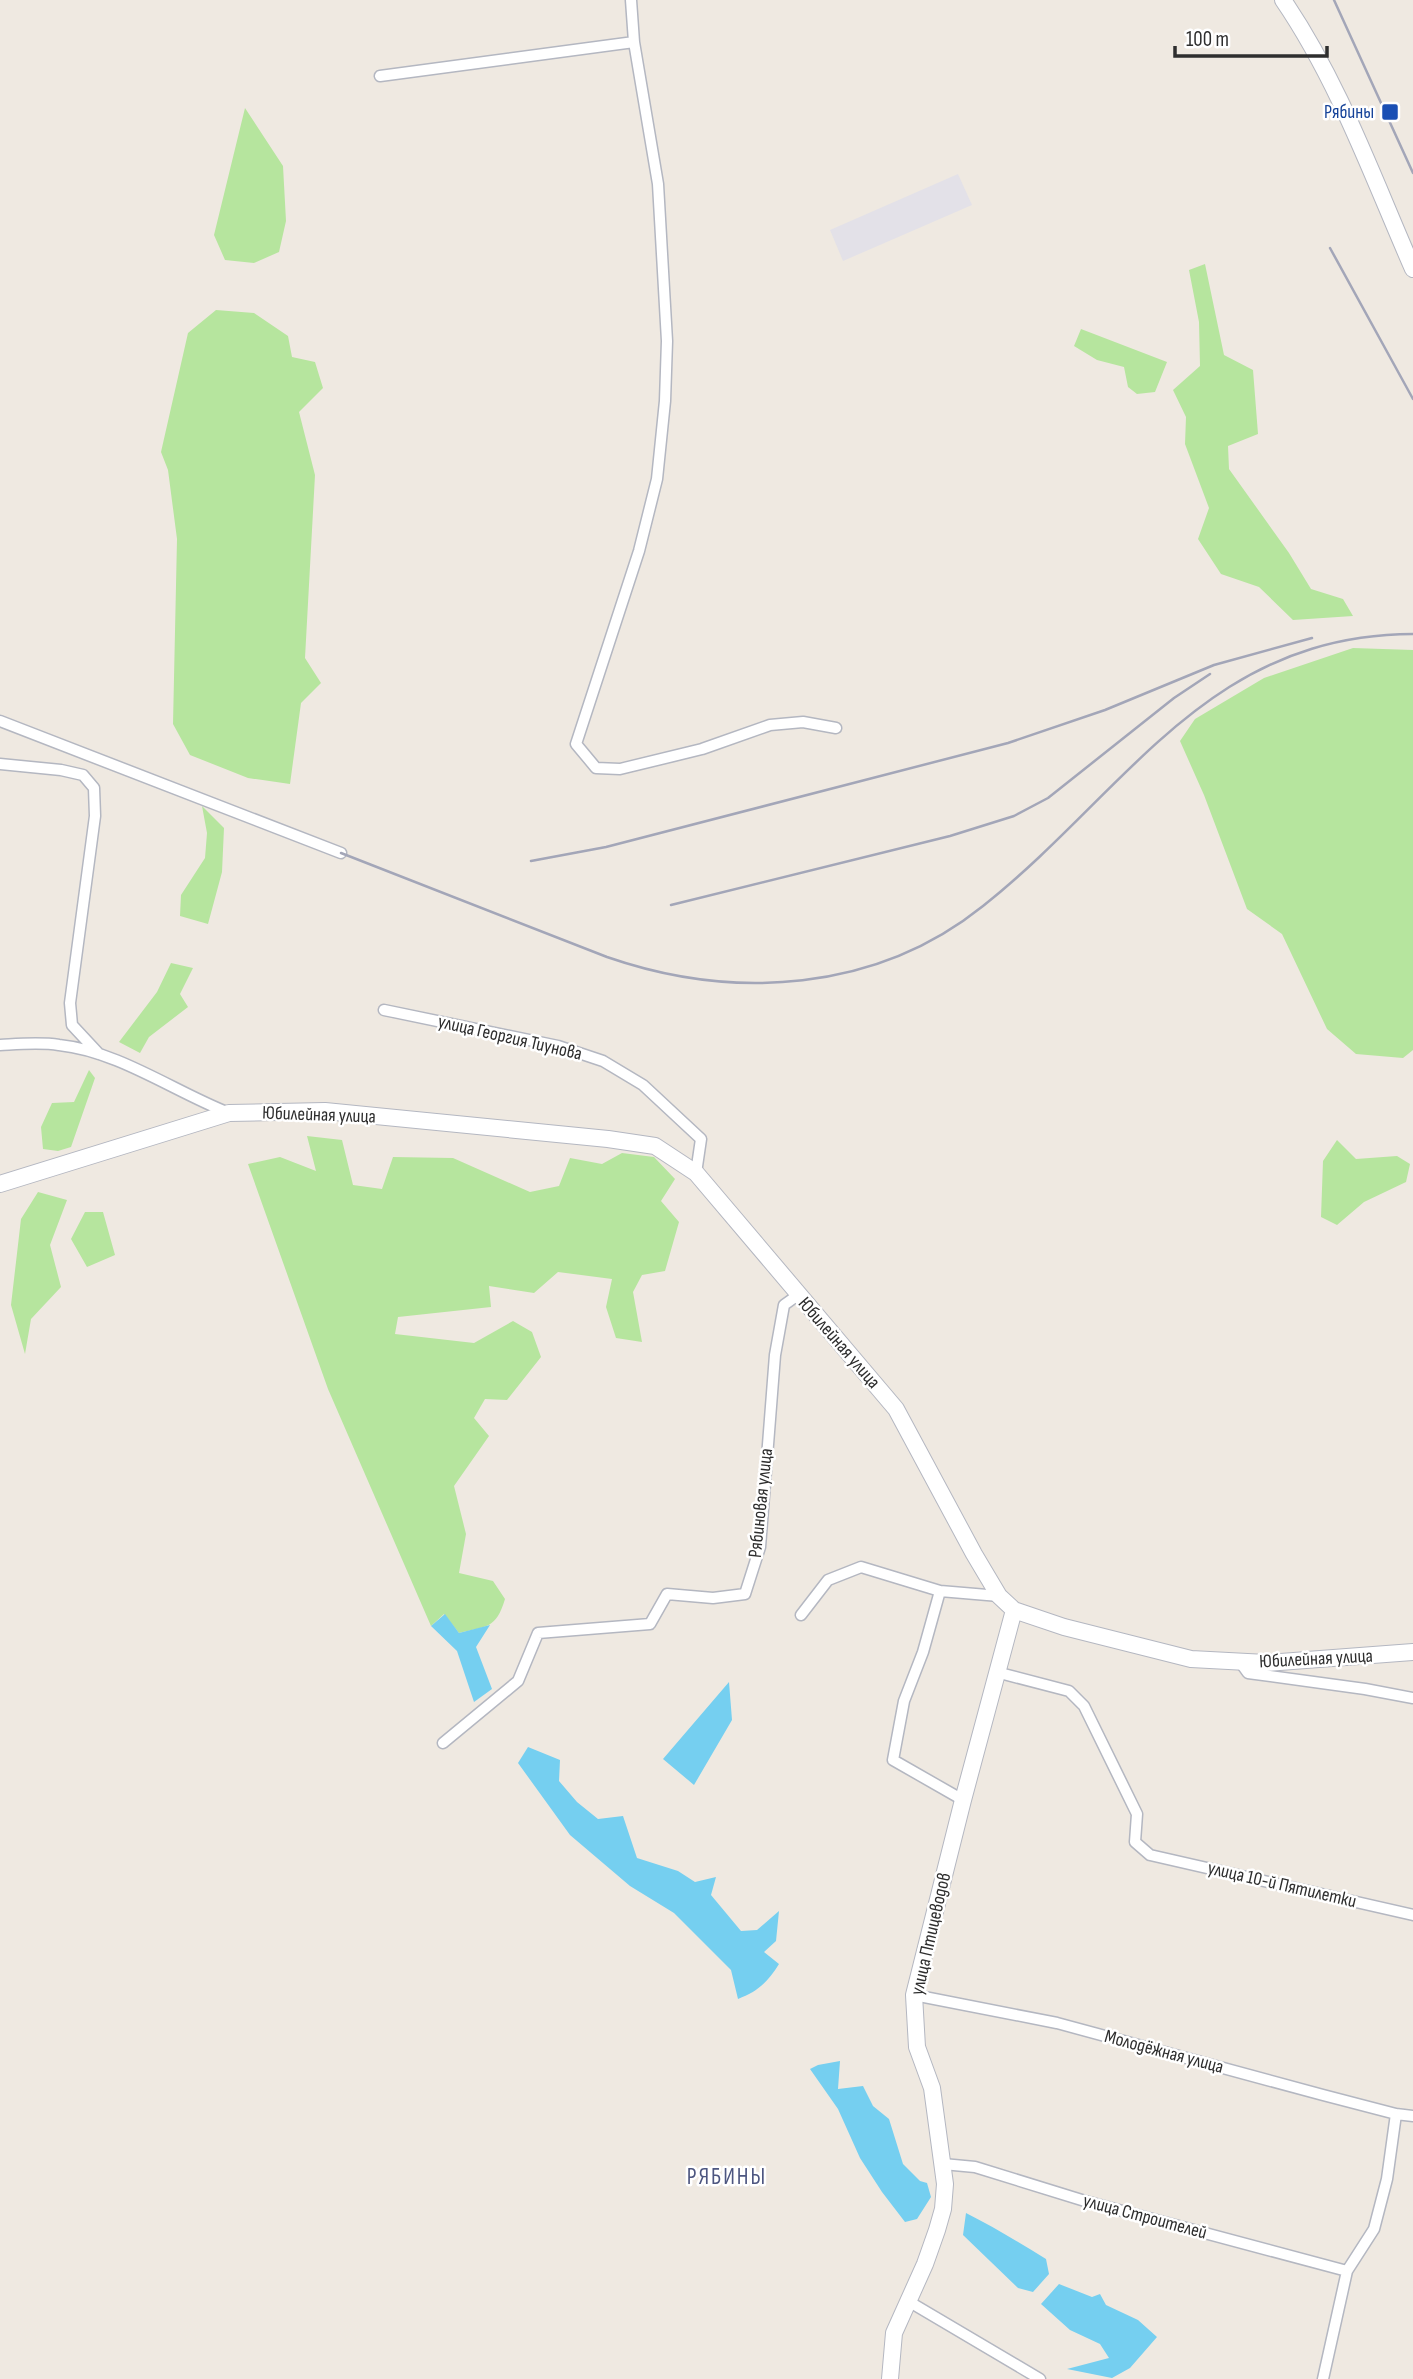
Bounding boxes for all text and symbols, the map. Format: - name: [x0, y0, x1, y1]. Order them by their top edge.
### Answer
- scale bar: [1175, 14, 1327, 58]
- text: 100 m: [1186, 27, 1229, 52]
- place label: Рябины: [1324, 101, 1374, 124]
- marker: Рябины: [1380, 102, 1400, 122]
- street label: улица Георгия Тиунова: [436, 1010, 584, 1066]
- street label: Юбилейная улица: [262, 1102, 376, 1128]
- street label: Юбилейная улица: [793, 1293, 885, 1393]
- street label: Рябиновая улица: [744, 1447, 778, 1559]
- street label: Юбилейная улица: [1259, 1645, 1373, 1673]
- street label: улица 10-й Пятилетки: [1205, 1857, 1359, 1913]
- street label: улица Птицеводов: [906, 1871, 956, 1997]
- street label: Молодёжная улица: [1102, 2025, 1226, 2079]
- district label: РЯБИНЫ: [687, 2163, 767, 2191]
- street label: улица Строителей: [1081, 2189, 1209, 2245]

